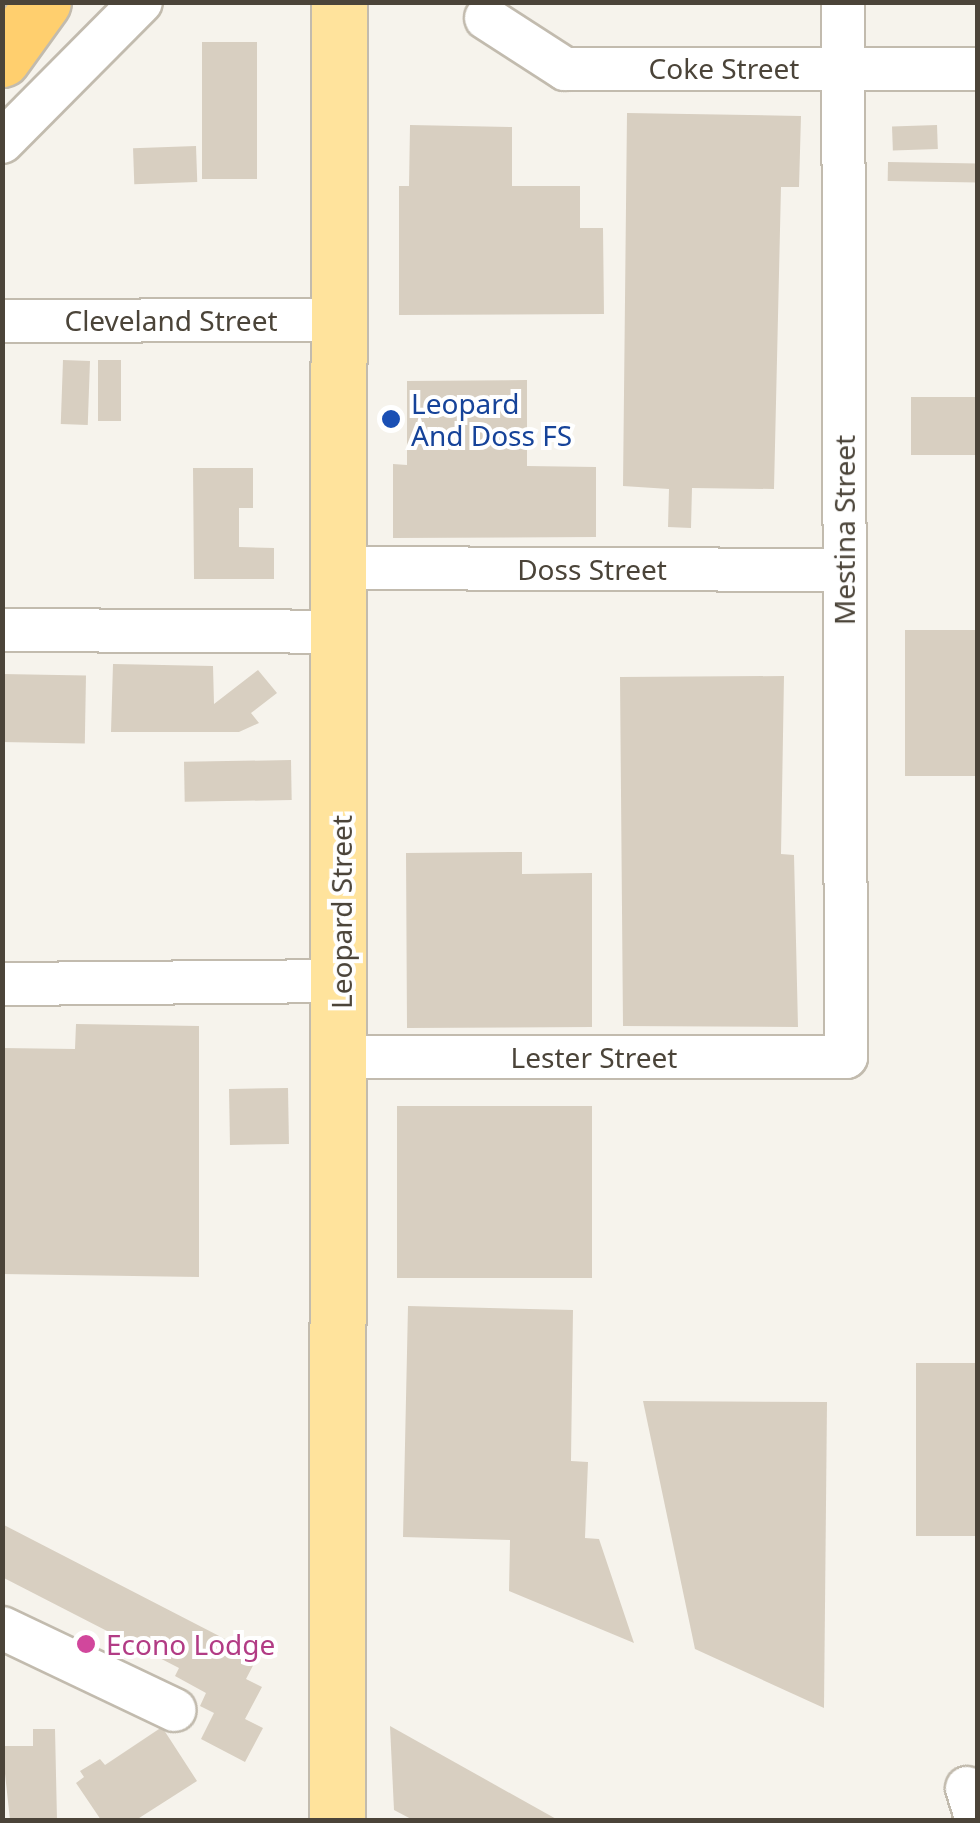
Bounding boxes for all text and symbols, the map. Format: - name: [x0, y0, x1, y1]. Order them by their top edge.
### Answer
- street label: Coke Street: [649, 51, 799, 85]
- street label: Cleveland Street: [64, 303, 278, 337]
- place label: Leopard And Doss FS: [411, 386, 572, 452]
- marker: Leopard And Doss FS: [380, 408, 402, 430]
- street label: Mestina Street: [827, 435, 861, 625]
- street label: Doss Street: [517, 552, 667, 586]
- street label: Leopard Street: [324, 815, 358, 1009]
- street label: Lester Street: [511, 1040, 677, 1074]
- place label: Econo Lodge: [106, 1627, 275, 1661]
- marker: Econo Lodge: [75, 1633, 97, 1655]

